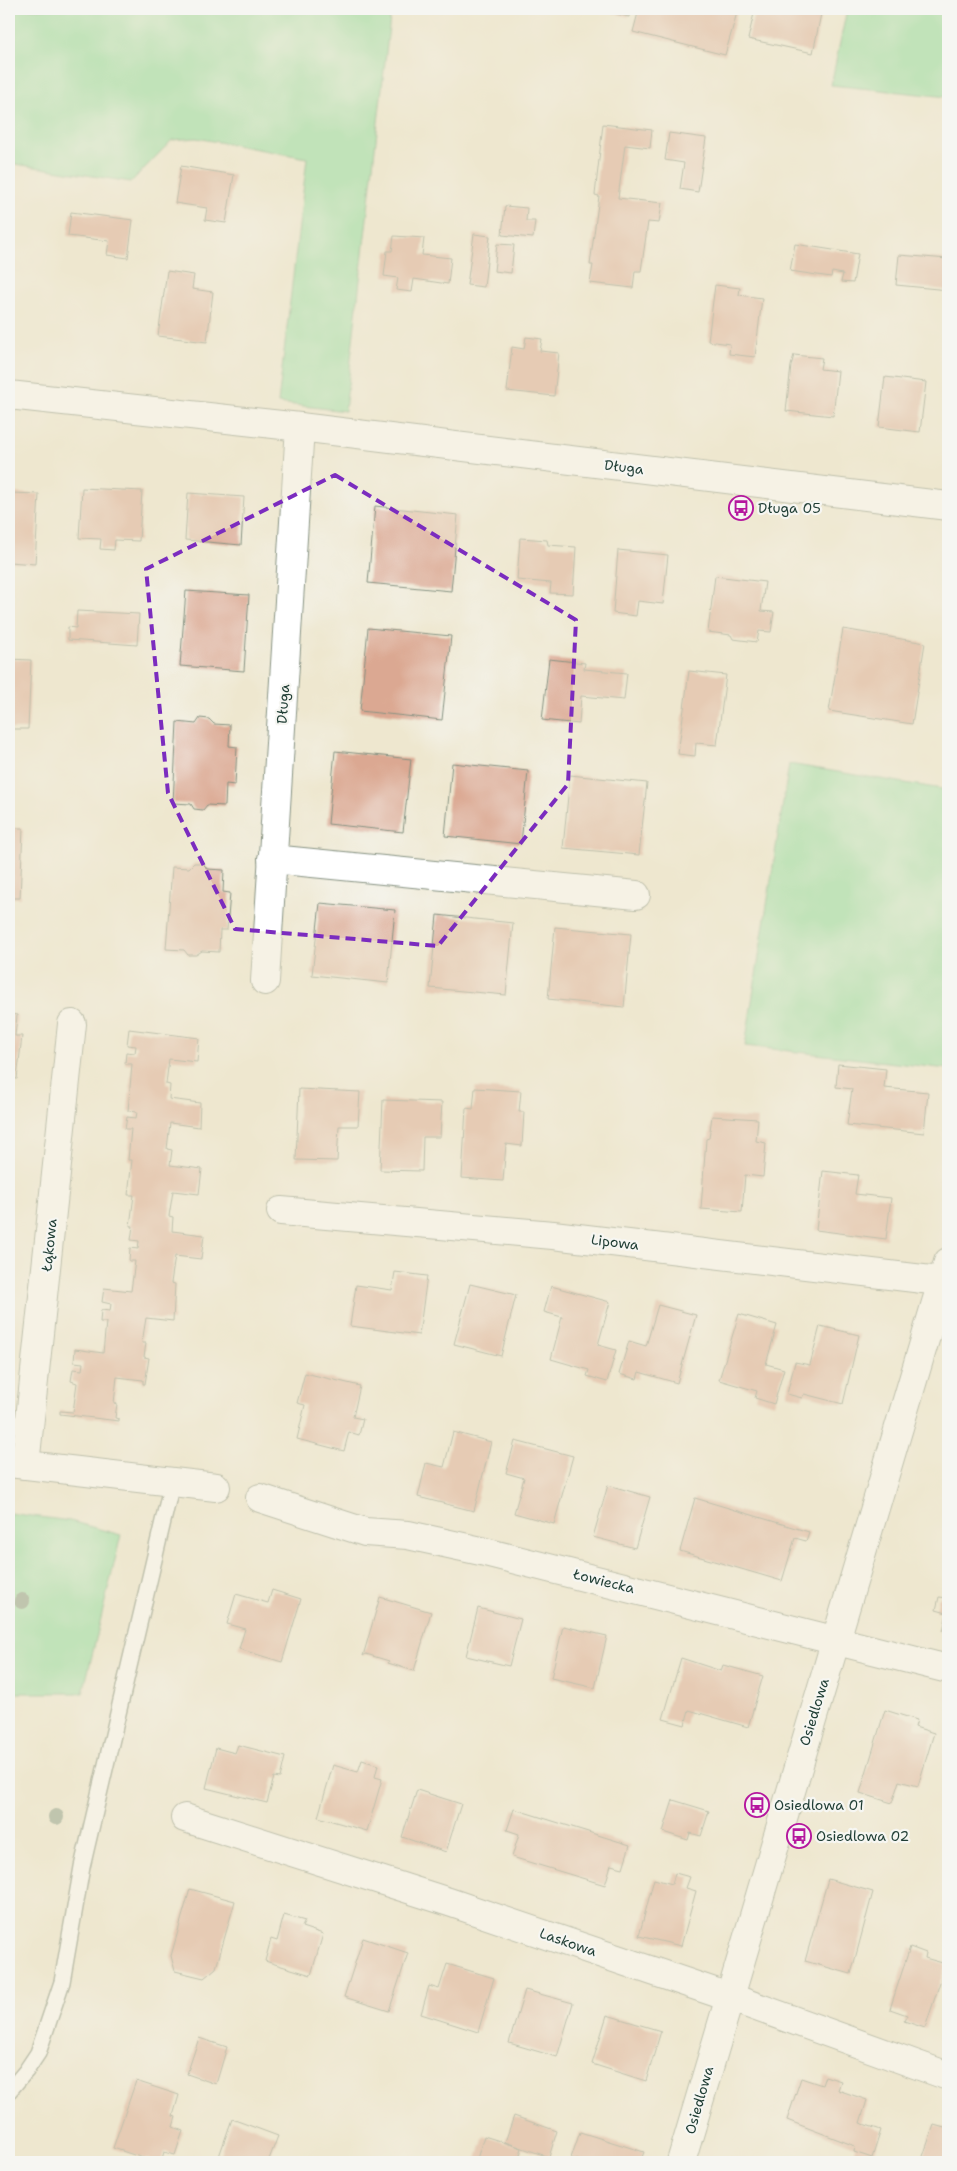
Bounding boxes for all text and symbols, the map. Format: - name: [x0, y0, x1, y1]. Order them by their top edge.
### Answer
- street label: Długa: [603, 456, 645, 478]
- bus stop icon: Długa 05: [728, 495, 754, 521]
- place label: Długa 05: [758, 499, 821, 517]
- street label: Długa: [273, 683, 293, 724]
- street label: Łąkowa: [37, 1218, 61, 1273]
- street label: Lipowa: [590, 1230, 640, 1254]
- street label: Łowiecka: [571, 1564, 637, 1597]
- street label: Osiedlowa: [795, 1676, 833, 1748]
- bus stop icon: Osiedlowa 01: [744, 1792, 770, 1818]
- place label: Osiedlowa 01: [774, 1796, 864, 1814]
- bus stop icon: Osiedlowa 02: [786, 1823, 812, 1849]
- place label: Osiedlowa 02: [816, 1827, 909, 1845]
- street label: Laskowa: [537, 1924, 599, 1960]
- street label: Osiedlowa: [681, 2064, 717, 2136]

